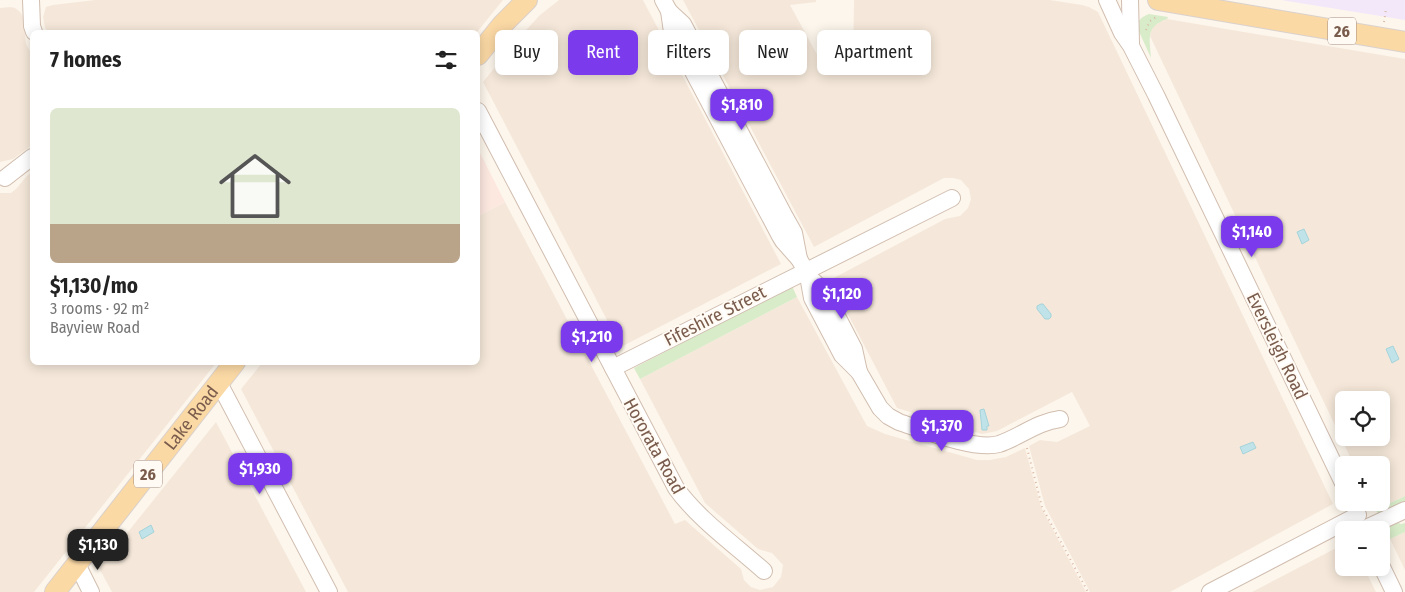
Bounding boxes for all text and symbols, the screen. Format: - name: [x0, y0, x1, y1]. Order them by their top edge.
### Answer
- road number: 26: [1328, 18, 1356, 44]
- chip: Buy: [495, 30, 558, 75]
- chip: Rent: [568, 30, 638, 75]
- chip: Filters: [648, 30, 729, 75]
- chip: New: [739, 30, 807, 75]
- chip: Apartment: [817, 30, 931, 75]
- icon: filters: [432, 46, 460, 74]
- text: 7 homes: [50, 47, 121, 73]
- pin: $1,810: [701, 88, 783, 131]
- text: $1,810: [721, 95, 763, 114]
- icon: home: [210, 141, 300, 231]
- pin: $1,140: [1211, 216, 1293, 258]
- text: $1,140: [1232, 222, 1272, 241]
- text: $1,130/mo: [50, 273, 138, 299]
- pin: $1,120: [801, 278, 883, 320]
- street label: Fifeshire Street: [661, 281, 770, 351]
- text: $1,120: [822, 284, 862, 303]
- street label: Eversleigh Road: [1242, 289, 1312, 403]
- text: 3 rooms · 92 m²: [50, 299, 149, 318]
- text: Bayview Road: [50, 318, 140, 337]
- pin: $1,210: [551, 320, 633, 363]
- text: $1,210: [572, 327, 612, 346]
- street label: Lake Road: [159, 381, 223, 454]
- map controls: [1335, 391, 1390, 576]
- button: locate: [1335, 391, 1390, 446]
- street label: Hororata Road: [619, 394, 689, 498]
- pin: $1,370: [901, 410, 983, 452]
- text: $1,370: [922, 416, 962, 435]
- pin: $1,930: [219, 452, 301, 495]
- button: +: [1335, 456, 1390, 511]
- text: $1,930: [239, 459, 281, 478]
- road number: 26: [134, 460, 162, 488]
- button: −: [1335, 521, 1390, 576]
- pin: $1,130: [57, 528, 139, 571]
- text: $1,130: [78, 535, 118, 554]

